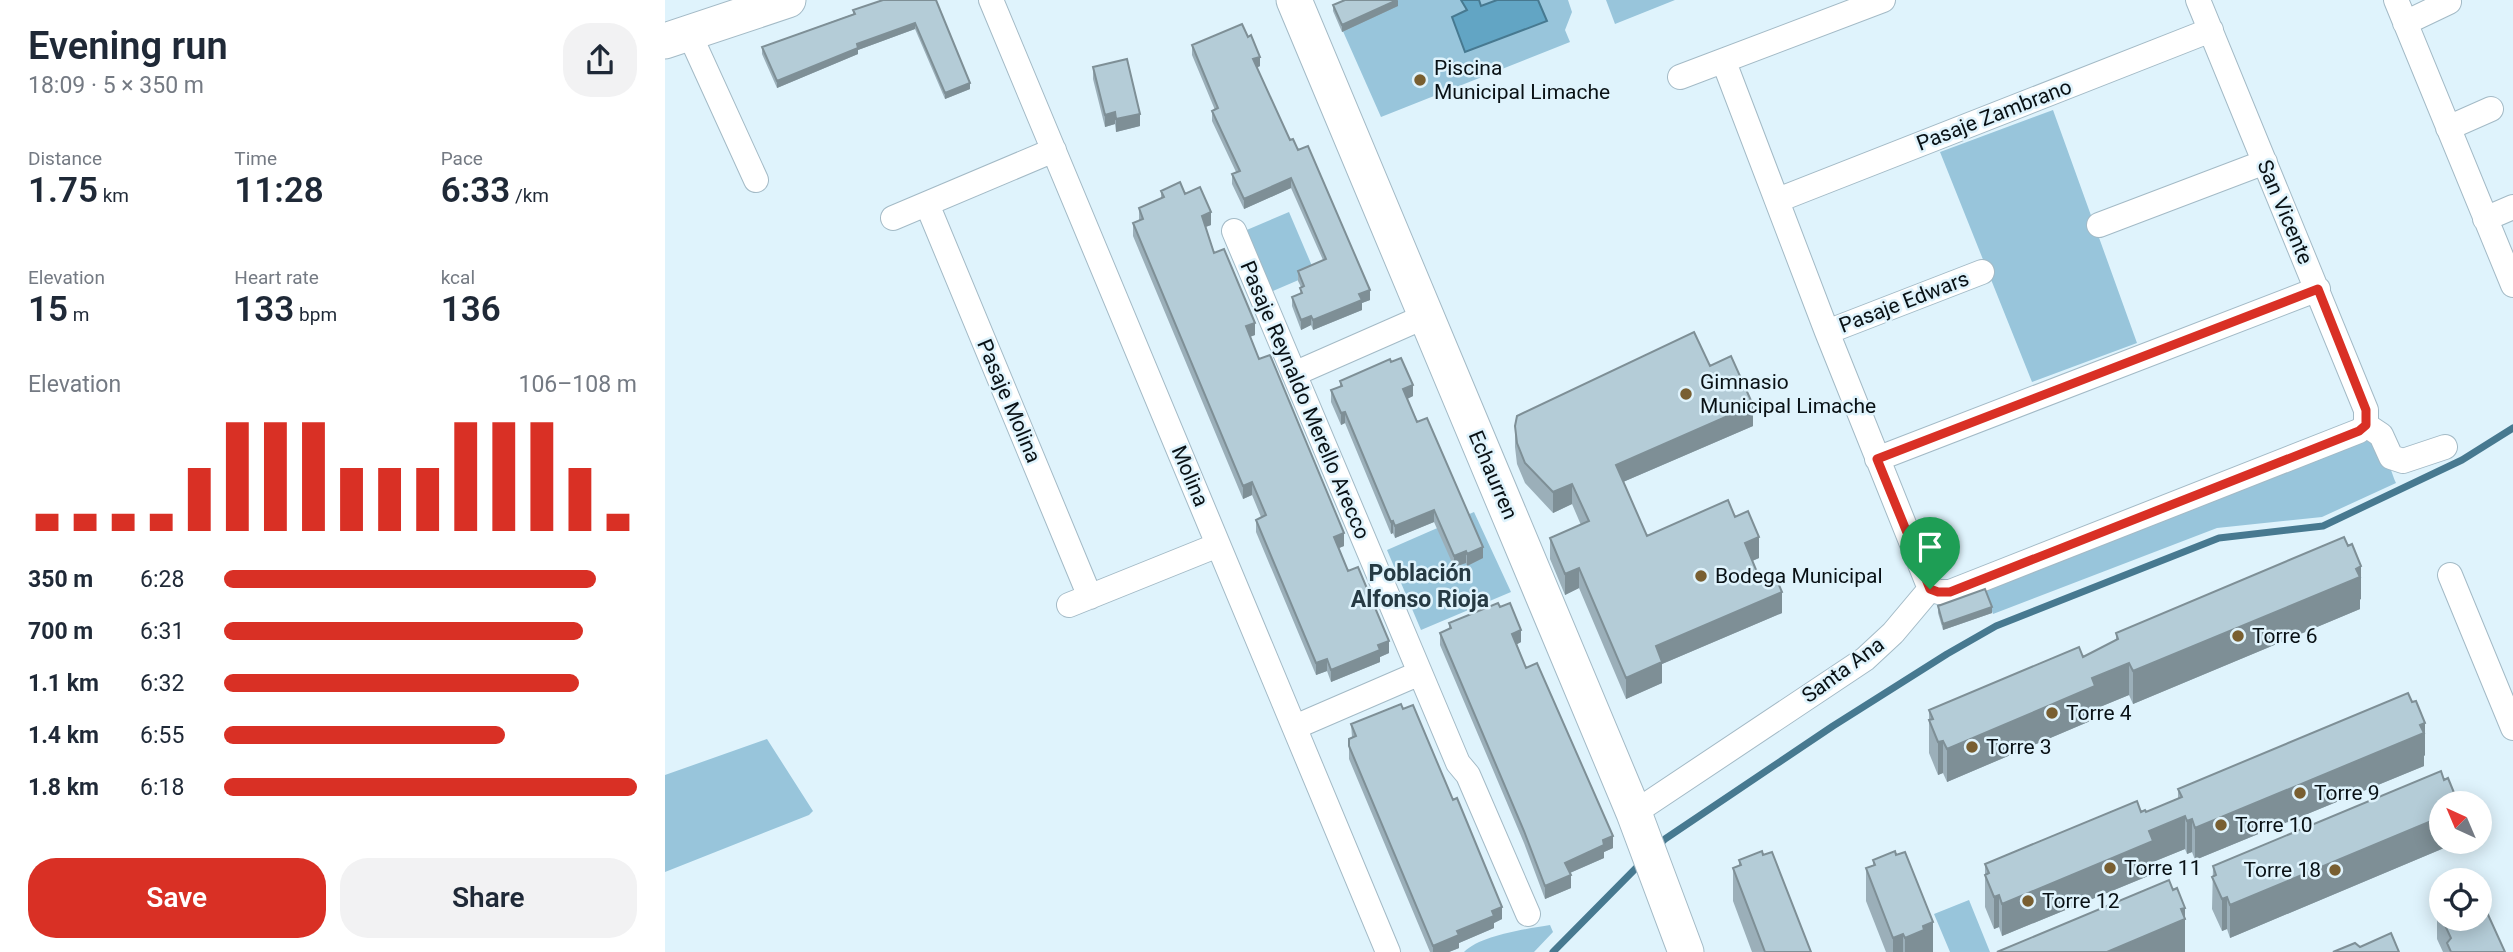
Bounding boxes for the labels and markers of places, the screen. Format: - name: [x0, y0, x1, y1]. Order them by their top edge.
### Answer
- place label: Piscina Municipal Limache: [1434, 56, 1610, 104]
- marker: Piscina Municipal Limache: [1412, 72, 1428, 88]
- place label: Gimnasio Municipal Limache: [1700, 370, 1876, 418]
- marker: Gimnasio Municipal Limache: [1678, 386, 1694, 402]
- pin: [1900, 517, 1960, 589]
- place label: Bodega Municipal: [1715, 564, 1883, 588]
- marker: Bodega Municipal: [1693, 568, 1709, 584]
- place label: Torre 6: [2252, 624, 2318, 648]
- marker: Torre 6: [2230, 628, 2246, 644]
- place label: Torre 4: [2066, 701, 2132, 725]
- marker: Torre 4: [2044, 705, 2060, 721]
- place label: Torre 3: [1986, 735, 2052, 759]
- marker: Torre 3: [1964, 739, 1980, 755]
- place label: Torre 9: [2314, 781, 2380, 805]
- marker: Torre 9: [2292, 785, 2308, 801]
- place label: Torre 10: [2235, 813, 2312, 837]
- marker: Torre 10: [2213, 817, 2229, 833]
- place label: Torre 11: [2124, 856, 2201, 880]
- place label: Torre 18: [2244, 858, 2321, 882]
- marker: Torre 11: [2102, 860, 2118, 876]
- marker: Torre 18: [2327, 862, 2343, 878]
- place label: Torre 12: [2042, 889, 2120, 913]
- marker: Torre 12: [2020, 893, 2036, 909]

